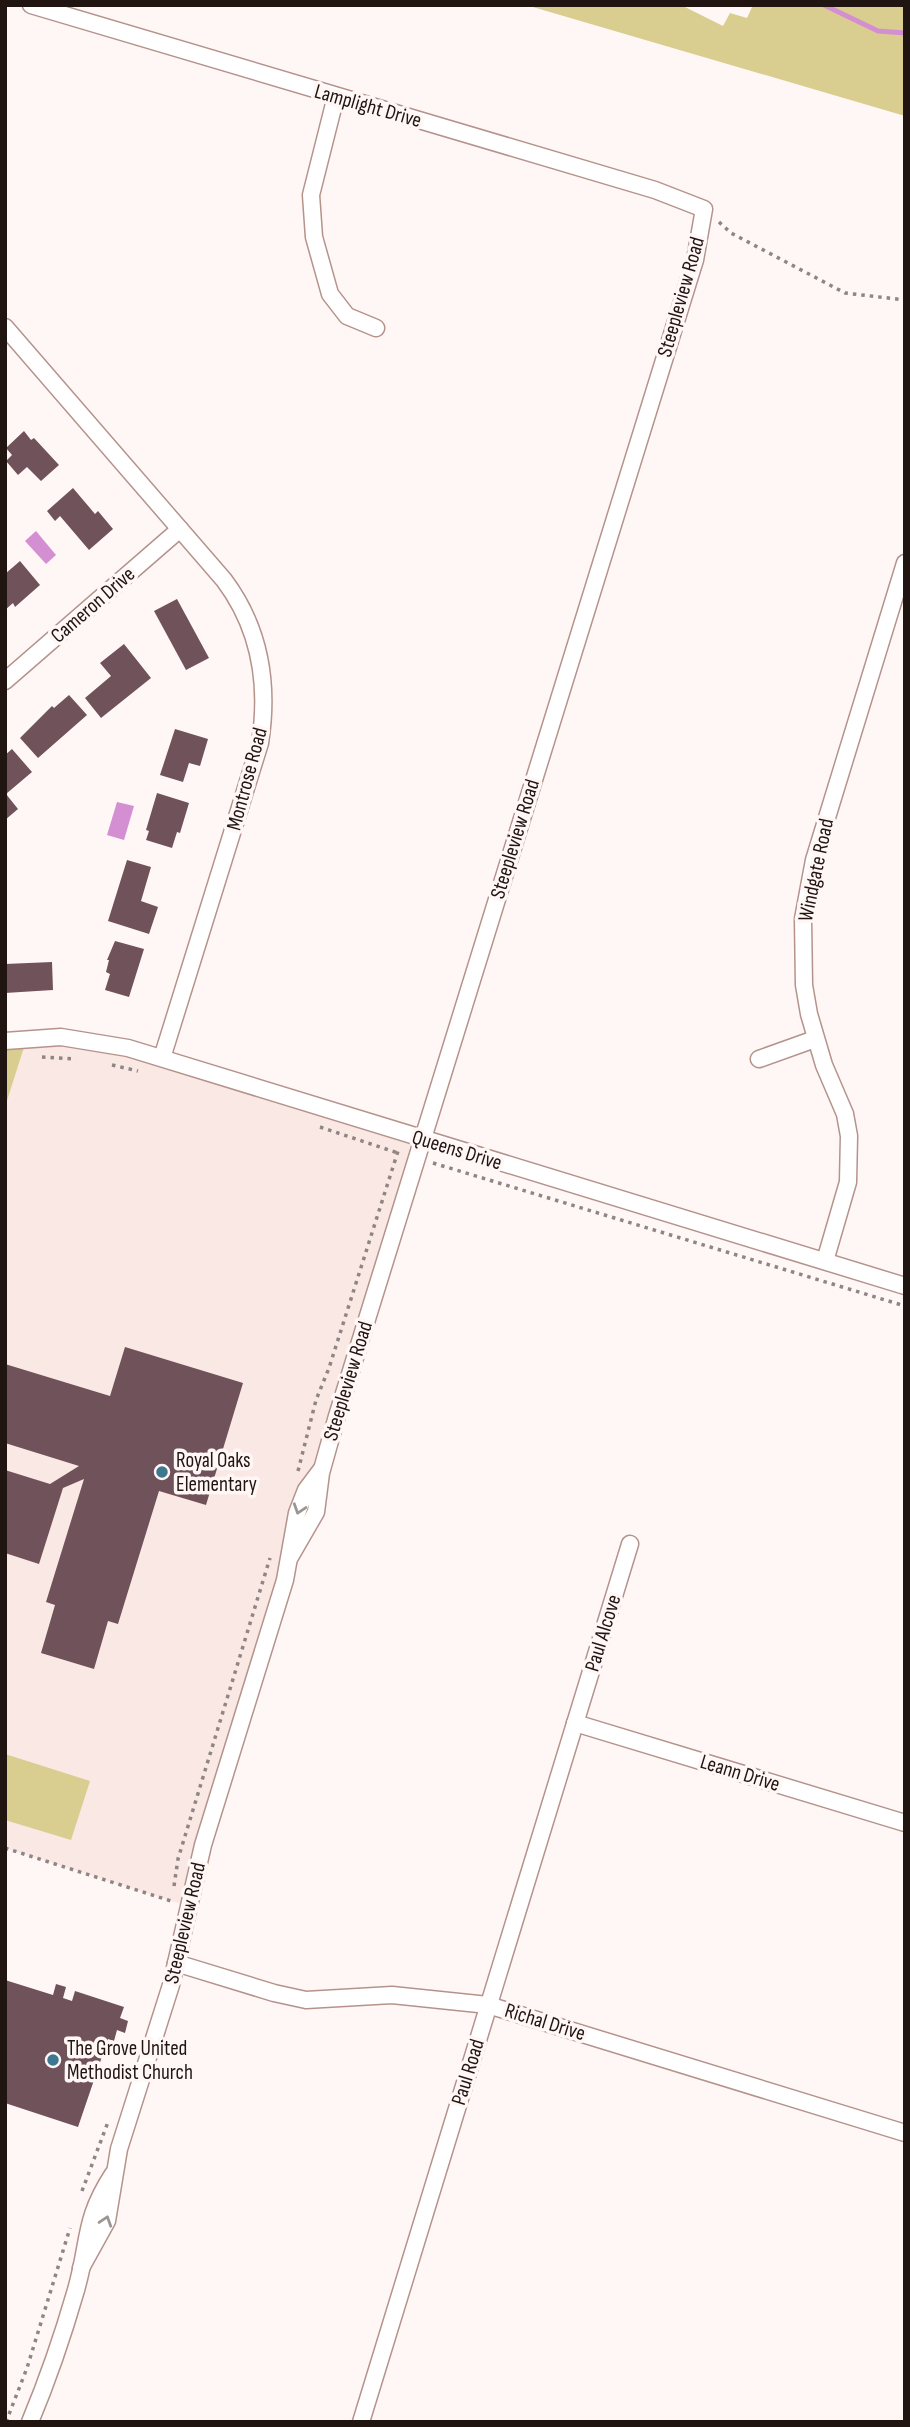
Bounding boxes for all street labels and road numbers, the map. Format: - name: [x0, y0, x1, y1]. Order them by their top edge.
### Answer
- street label: Lamplight Drive: [312, 79, 424, 133]
- street label: Steepleview Road: [652, 234, 710, 360]
- street label: Cameron Drive: [46, 562, 140, 648]
- street label: Montrose Road: [221, 725, 273, 833]
- street label: Steepleview Road: [485, 776, 545, 902]
- street label: Windgate Road: [793, 816, 839, 924]
- street label: Queens Drive: [409, 1125, 505, 1175]
- street label: Steepleview Road: [318, 1318, 378, 1444]
- street label: Paul Alcove: [579, 1592, 627, 1674]
- street label: Leann Drive: [697, 1749, 783, 1797]
- street label: Steepleview Road: [159, 1860, 211, 1986]
- street label: Richal Drive: [502, 1998, 588, 2046]
- street label: Paul Road: [446, 2036, 490, 2108]

